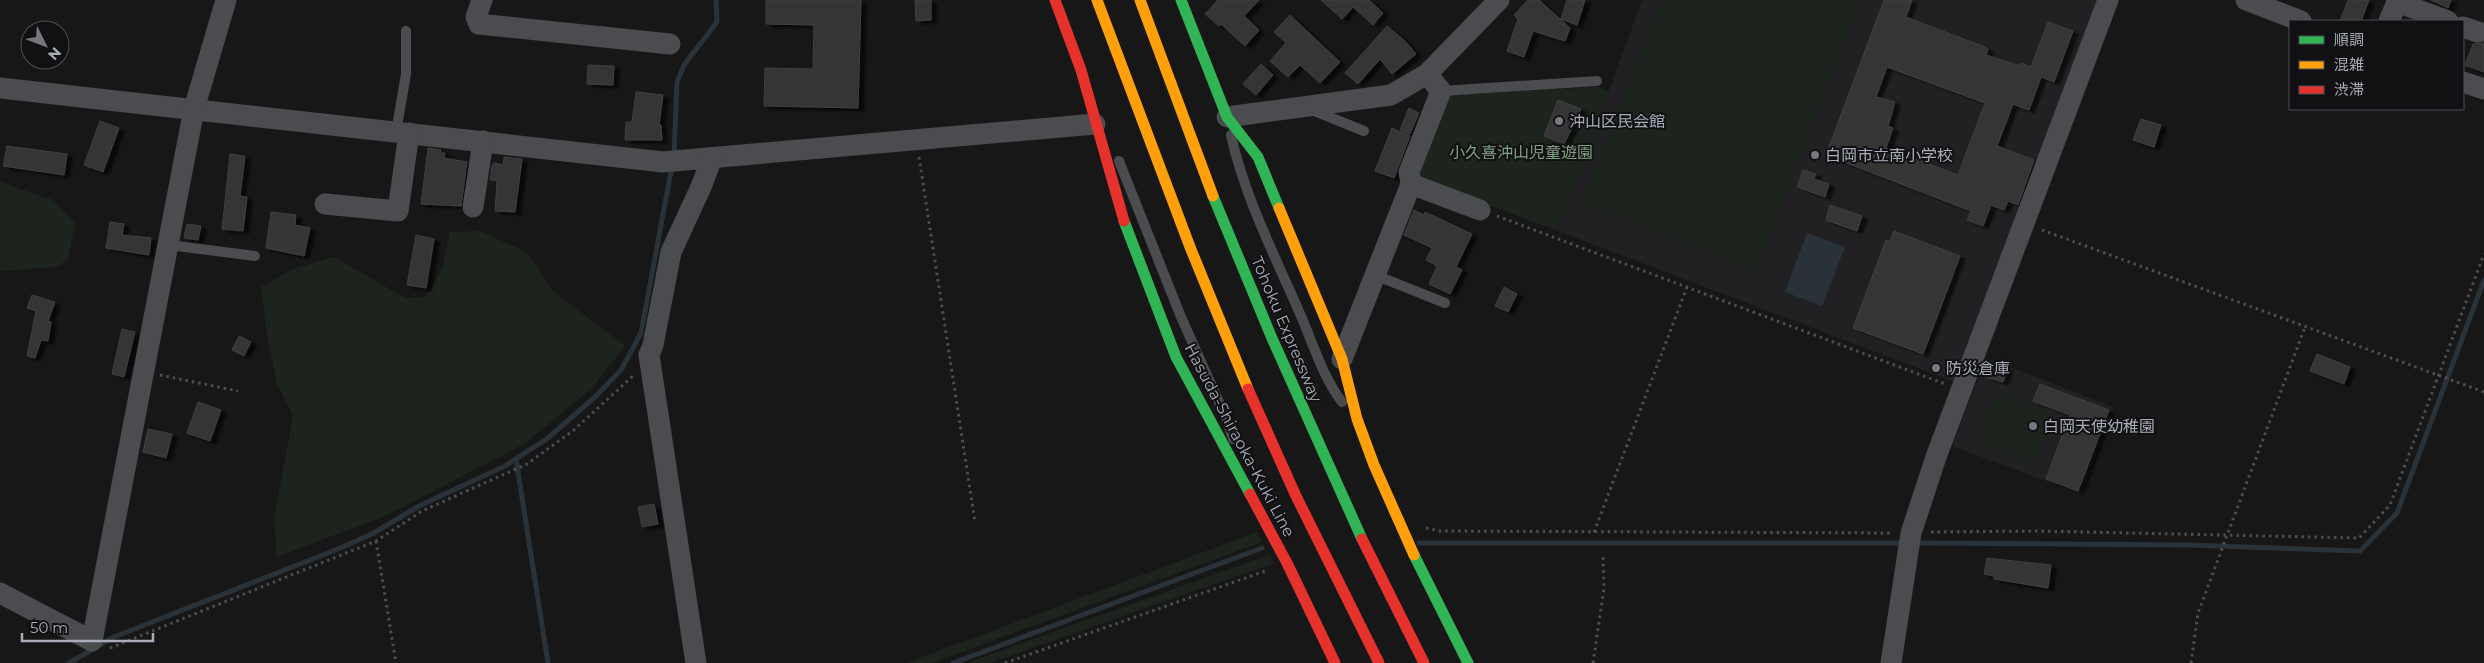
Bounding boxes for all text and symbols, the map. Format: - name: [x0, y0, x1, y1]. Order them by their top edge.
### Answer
- north arrow: [20, 20, 70, 70]
- legend: [2289, 20, 2464, 110]
- text: 順調: [2334, 30, 2364, 49]
- text: N: [44, 43, 65, 64]
- text: 混雑: [2334, 55, 2364, 74]
- text: 渋滞: [2334, 80, 2364, 99]
- place label: 沖山区民会館: [1569, 112, 1665, 131]
- marker: 沖山区民会館: [1553, 115, 1565, 127]
- park label: 小久喜沖山児童遊園: [1449, 143, 1593, 162]
- place label: 白岡市立南小学校: [1825, 146, 1953, 165]
- marker: 白岡市立南小学校: [1809, 149, 1821, 161]
- street label: Tohoku Expressway: [1247, 254, 1326, 405]
- street label: Hasuda-Shiraoka-Kuki Line: [1180, 340, 1299, 540]
- place label: 防災倉庫: [1946, 359, 2010, 378]
- marker: 防災倉庫: [1930, 362, 1942, 374]
- place label: 白岡天使幼稚園: [2043, 417, 2155, 436]
- marker: 白岡天使幼稚園: [2027, 420, 2039, 432]
- scale bar: [22, 610, 154, 642]
- text: 50 m: [30, 618, 68, 637]

